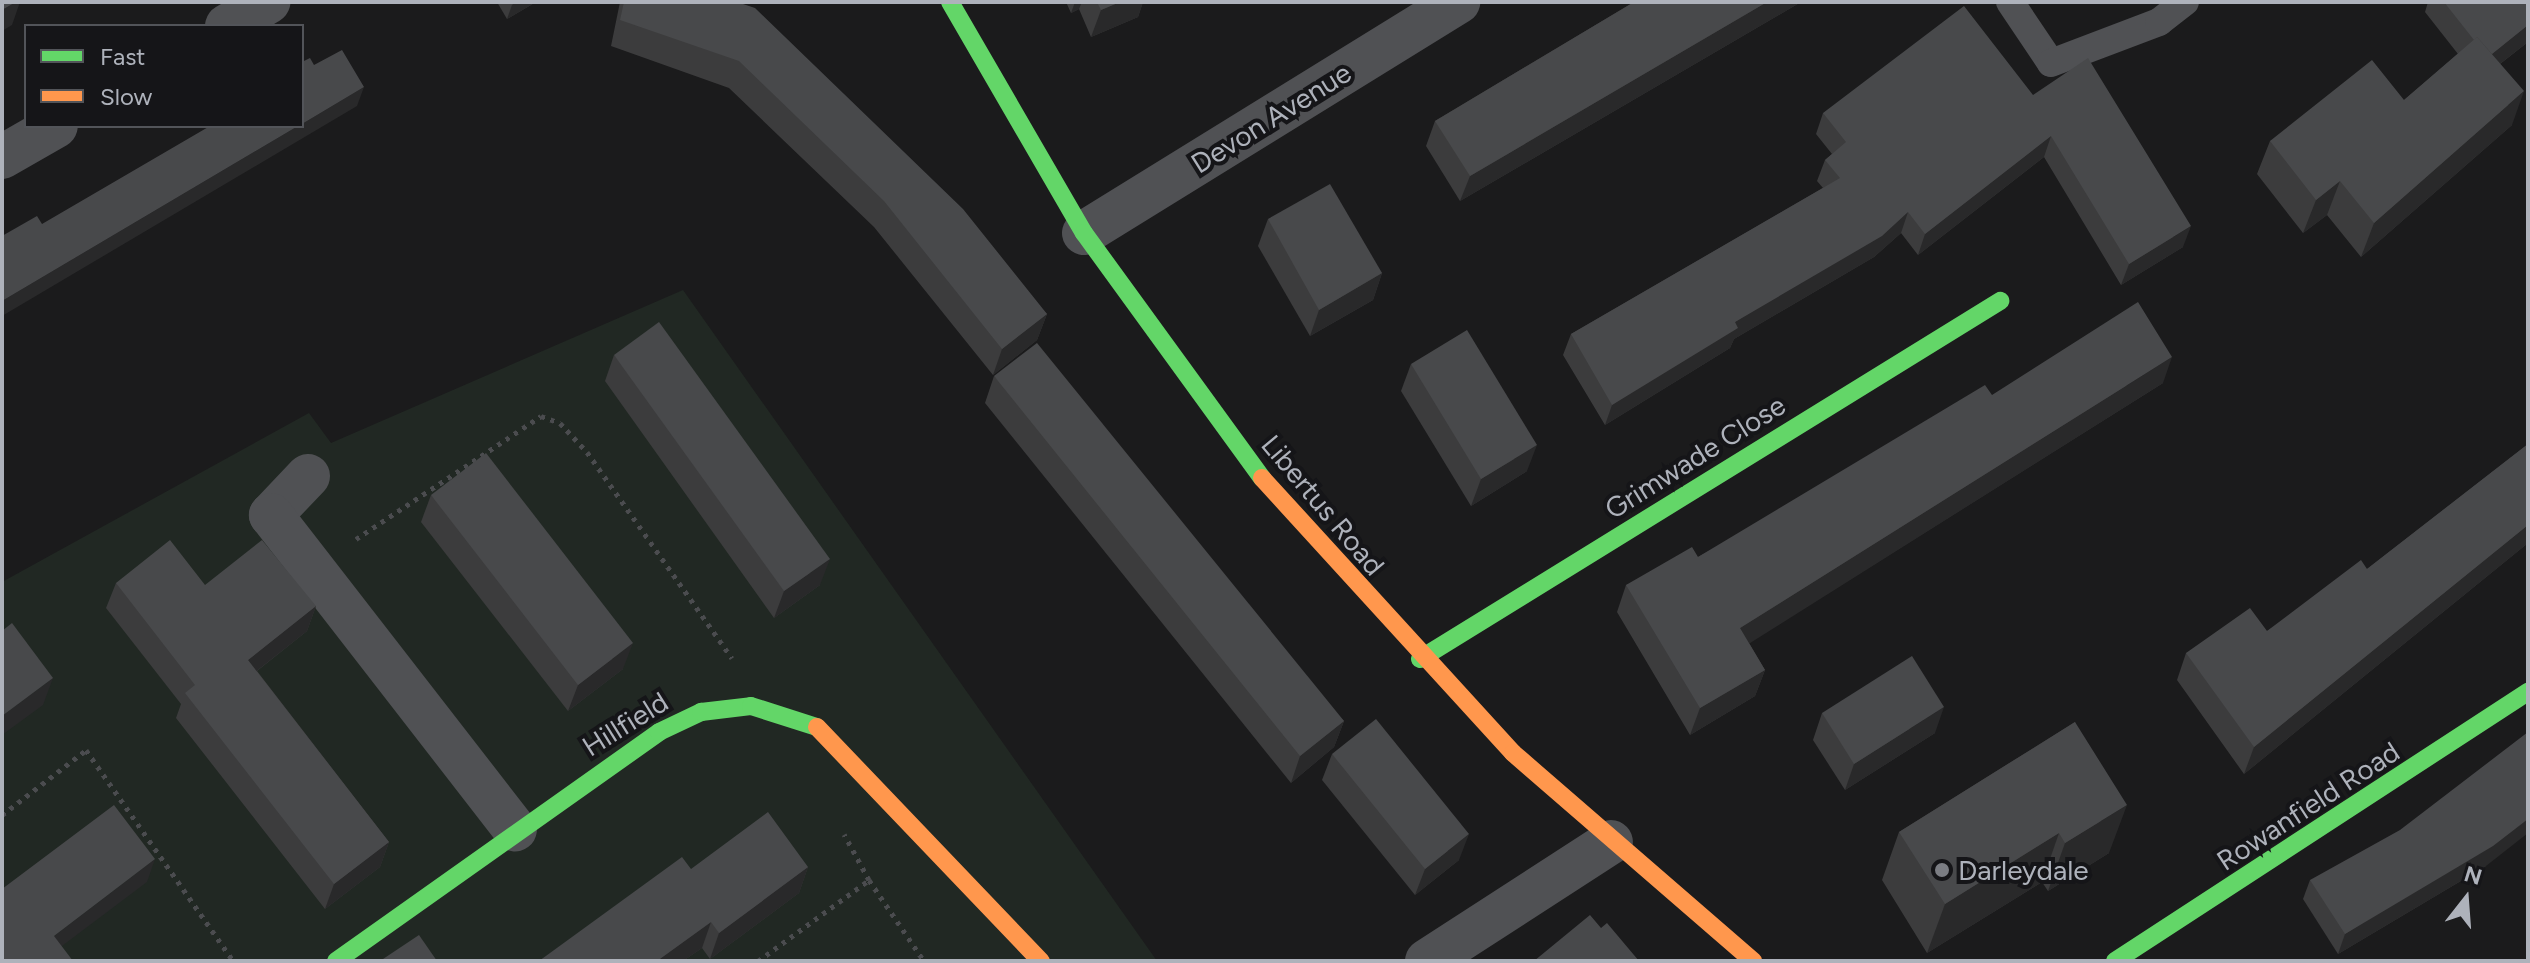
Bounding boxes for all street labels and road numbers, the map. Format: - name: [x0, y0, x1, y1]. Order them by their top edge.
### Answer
- street label: Devon Avenue: [1185, 56, 1357, 180]
- street label: Grimwade Close: [1599, 388, 1791, 526]
- street label: Libertus Road: [1255, 428, 1391, 582]
- street label: Hillfield: [576, 685, 674, 763]
- street label: Rowanfield Road: [2210, 734, 2406, 878]

